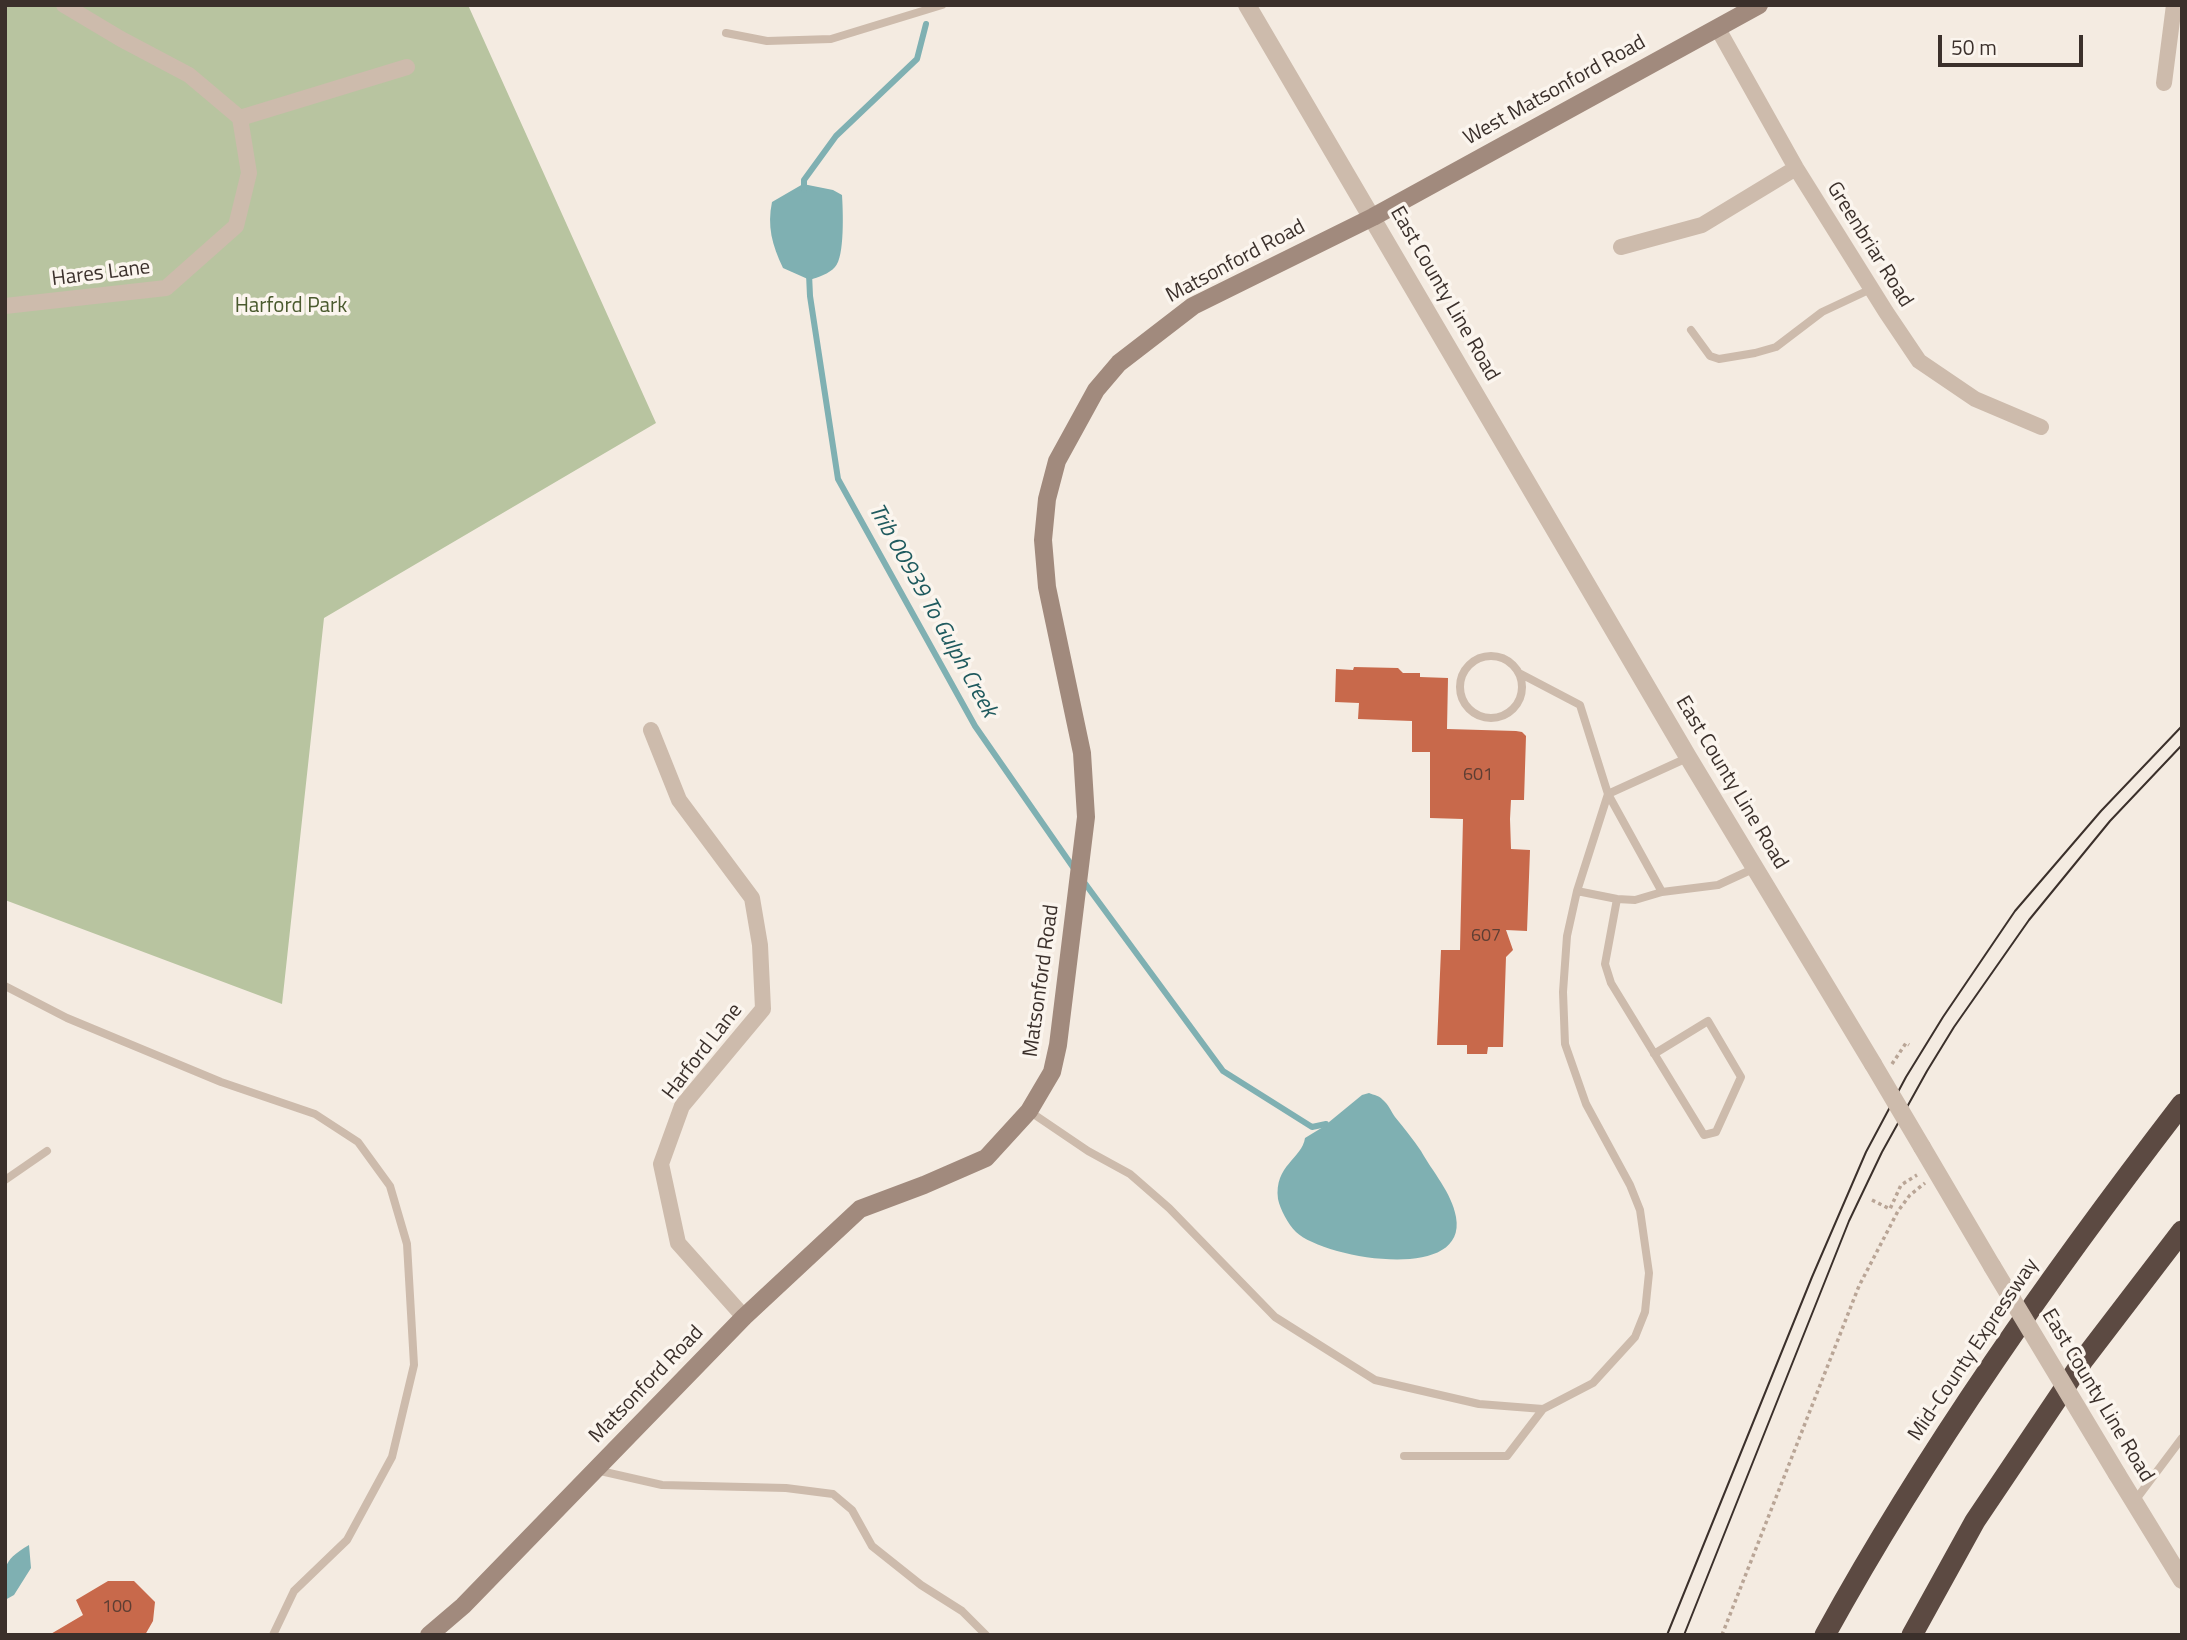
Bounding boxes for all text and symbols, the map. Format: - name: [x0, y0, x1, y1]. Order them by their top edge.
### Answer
- scale bar: [1942, 21, 2087, 65]
- street label: West Matsonford Road: [1460, 30, 1650, 152]
- text: 50 m: [1951, 31, 1997, 63]
- street label: Greenbriar Road: [1820, 178, 1918, 312]
- street label: East County Line Road: [1384, 202, 1504, 386]
- street label: Matsonford Road: [1162, 215, 1310, 309]
- street label: Hares Lane: [50, 255, 152, 293]
- park label: Harford Park: [235, 294, 347, 320]
- water label: Trib 00939 To Gulph Creek: [862, 499, 1002, 723]
- street label: East County Line Road: [1669, 692, 1793, 874]
- house number: 601: [1463, 765, 1493, 787]
- street label: Matsonford Road: [1019, 903, 1065, 1059]
- house number: 607: [1471, 926, 1501, 948]
- street label: Harford Lane: [658, 999, 748, 1105]
- street label: Mid-County Expressway: [1903, 1254, 2045, 1446]
- street label: East County Line Road: [2035, 1305, 2159, 1487]
- street label: Matsonford Road: [585, 1321, 709, 1449]
- house number: 100: [102, 1597, 132, 1619]

